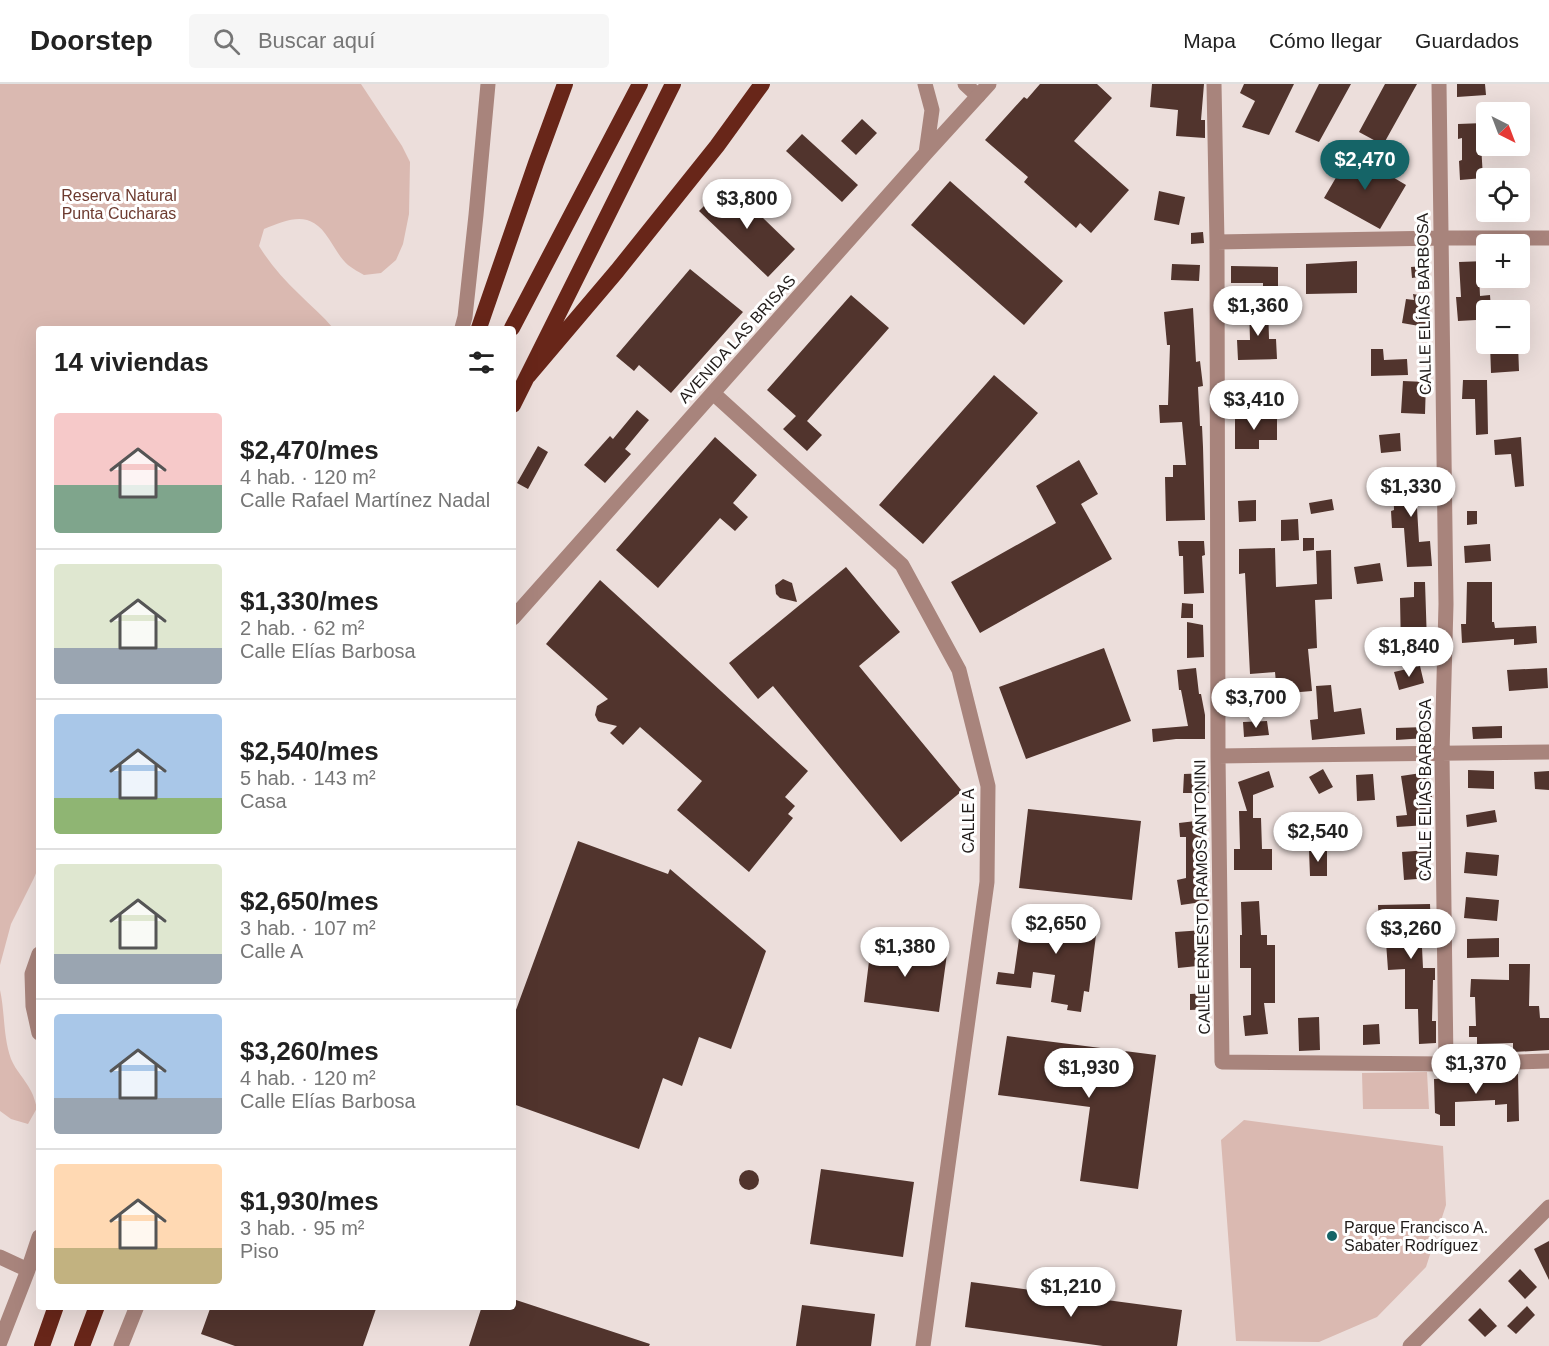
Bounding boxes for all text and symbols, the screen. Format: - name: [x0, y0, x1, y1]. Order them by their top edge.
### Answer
- search box: [189, 14, 609, 68]
- text: Doorstep: [30, 25, 153, 56]
- icon: search: [210, 25, 243, 58]
- text: Buscar aquí: [258, 28, 375, 53]
- text: Mapa: [1183, 29, 1236, 52]
- text: Cómo llegar: [1269, 29, 1382, 52]
- text: Guardados: [1415, 29, 1519, 52]
- north arrow: [1476, 102, 1530, 156]
- map controls: [1476, 102, 1530, 354]
- pin: $2,470: [1316, 140, 1414, 191]
- text: $2,470: [1334, 148, 1396, 170]
- button: locate: [1476, 168, 1530, 222]
- pin: $3,800: [698, 179, 796, 230]
- park label: Reserva Natural Punta Cucharas: [61, 187, 177, 222]
- text: $3,800: [716, 187, 778, 209]
- street label: CALLE ELÍAS BARBOSA: [1413, 212, 1434, 395]
- button: +: [1476, 234, 1530, 288]
- street label: AVENIDA LAS BRISAS: [675, 272, 799, 406]
- pin: $1,360: [1209, 286, 1307, 337]
- text: $1,360: [1227, 294, 1289, 316]
- button: −: [1476, 300, 1530, 354]
- icon: filters: [465, 346, 498, 379]
- text: 14 viviendas: [54, 347, 209, 377]
- pin: $3,410: [1205, 380, 1303, 431]
- text: $3,410: [1223, 388, 1285, 410]
- text: $2,470/mes: [240, 435, 379, 465]
- icon: home: [102, 437, 174, 509]
- text: 4 hab. · 120 m²: [240, 466, 376, 488]
- pin: $1,330: [1362, 467, 1460, 518]
- text: $1,330: [1380, 475, 1442, 497]
- text: Calle Rafael Martínez Nadal: [240, 489, 490, 511]
- text: $1,330/mes: [240, 586, 379, 616]
- icon: home: [102, 588, 174, 660]
- text: 2 hab. · 62 m²: [240, 617, 365, 639]
- pin: $1,840: [1360, 627, 1458, 678]
- text: $1,840: [1378, 635, 1440, 657]
- text: Calle Elías Barbosa: [240, 640, 416, 662]
- pin: $3,700: [1207, 678, 1305, 729]
- text: $3,700: [1225, 686, 1287, 708]
- street label: CALLE ELÍAS BARBOSA: [1416, 699, 1434, 881]
- text: $2,540/mes: [240, 736, 379, 766]
- icon: home: [102, 738, 174, 810]
- street label: CALLE ERNESTO RAMOS ANTONINI: [1191, 759, 1213, 1035]
- text: 5 hab. · 143 m²: [240, 767, 376, 789]
- street label: CALLE A: [960, 788, 977, 853]
- text: Casa: [240, 790, 287, 812]
- pin: $2,540: [1269, 812, 1367, 863]
- text: $2,540: [1287, 820, 1349, 842]
- text: $2,650/mes: [240, 886, 379, 916]
- icon: home: [102, 888, 174, 960]
- pin: $2,650: [1007, 904, 1105, 955]
- pin: $3,260: [1362, 909, 1460, 960]
- text: $2,650: [1025, 912, 1087, 934]
- text: 3 hab. · 107 m²: [240, 917, 376, 939]
- text: $3,260: [1380, 917, 1442, 939]
- pin: $1,380: [856, 927, 954, 978]
- text: $1,380: [874, 935, 936, 957]
- text: Calle A: [240, 940, 303, 962]
- text: $3,260/mes: [240, 1036, 379, 1066]
- icon: home: [102, 1038, 174, 1110]
- pin: $1,370: [1427, 1044, 1525, 1095]
- pin: $1,930: [1040, 1048, 1138, 1099]
- text: $1,370: [1445, 1052, 1507, 1074]
- text: $1,930: [1058, 1056, 1120, 1078]
- text: 4 hab. · 120 m²: [240, 1067, 376, 1089]
- text: Calle Elías Barbosa: [240, 1090, 416, 1112]
- text: $1,930/mes: [240, 1186, 379, 1216]
- icon: home: [102, 1188, 174, 1260]
- text: 3 hab. · 95 m²: [240, 1217, 365, 1239]
- place label: Parque Francisco A. Sabater Rodríguez: [1344, 1219, 1488, 1254]
- marker: Parque Francisco A. Sabater Rodríguez: [1325, 1229, 1339, 1243]
- text: Piso: [240, 1240, 279, 1262]
- pin: $1,210: [1022, 1267, 1120, 1318]
- text: $1,210: [1040, 1275, 1102, 1297]

